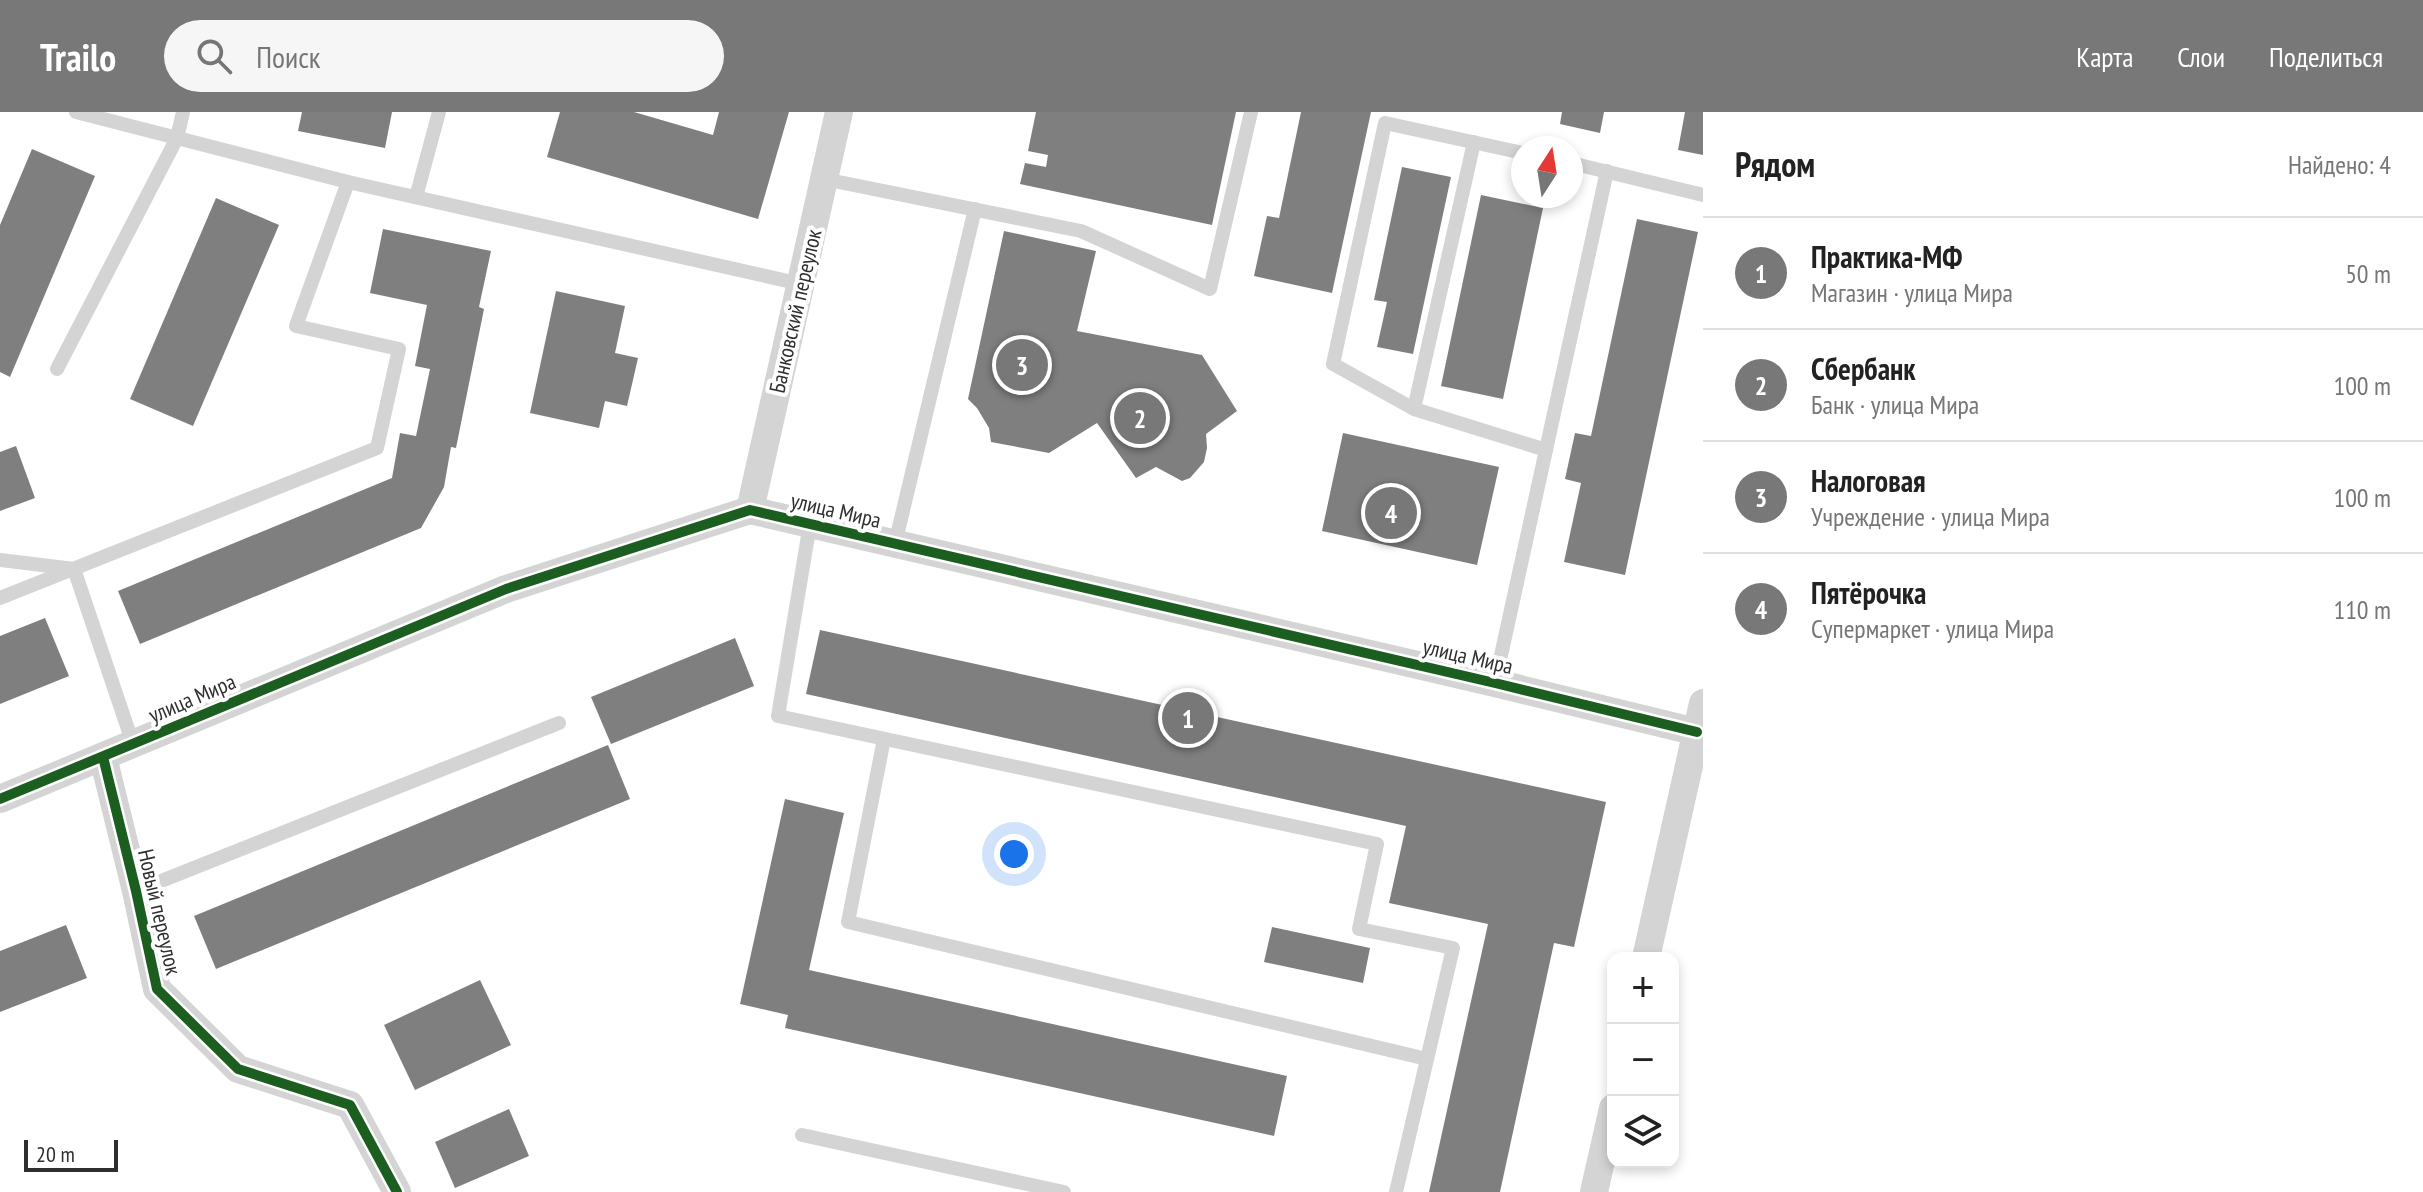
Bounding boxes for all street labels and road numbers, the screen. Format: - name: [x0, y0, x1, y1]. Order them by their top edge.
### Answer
- street label: Банковский переулок: [763, 226, 828, 396]
- street label: улица Мира: [788, 486, 884, 534]
- street label: улица Мира: [1420, 632, 1516, 680]
- street label: улица Мира: [144, 667, 240, 729]
- street label: Новый переулок: [132, 846, 188, 978]

